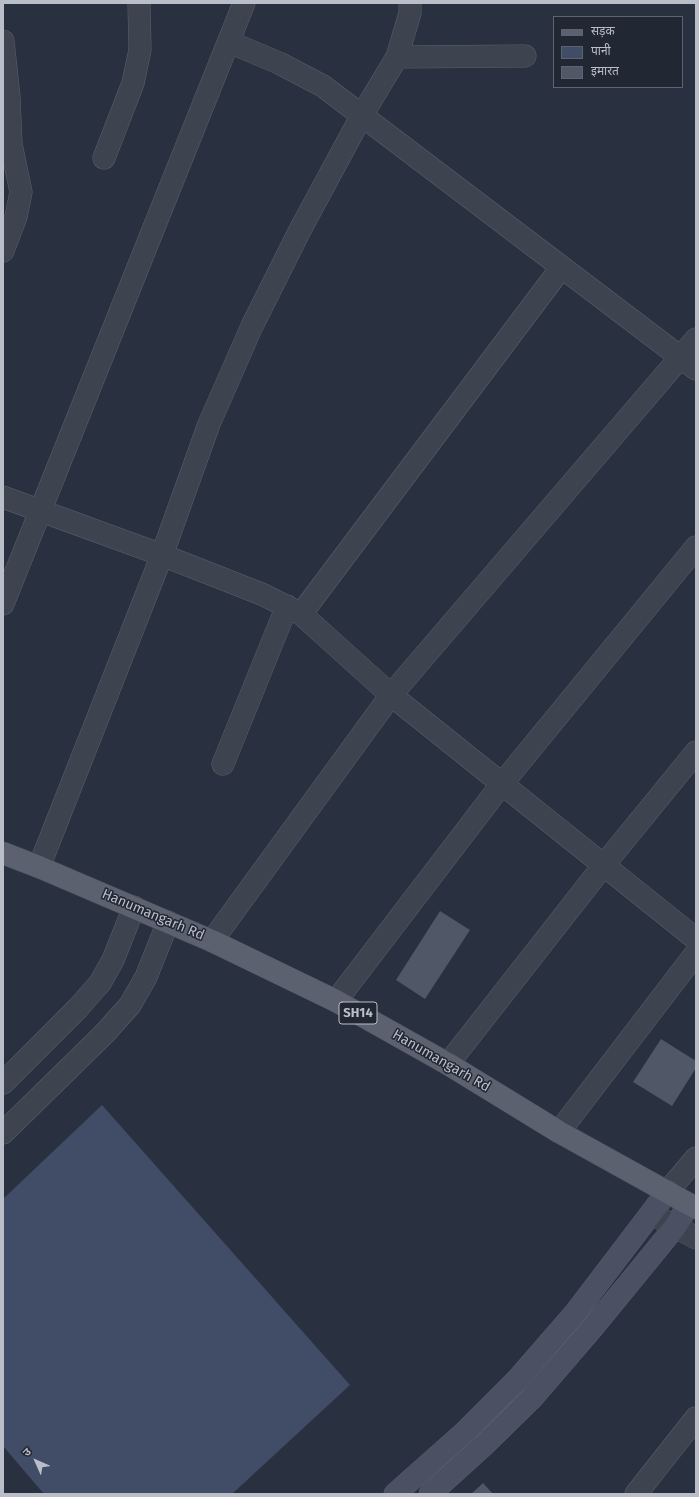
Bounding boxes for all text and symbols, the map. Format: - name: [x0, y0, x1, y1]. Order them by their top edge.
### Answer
- legend: [553, 16, 683, 88]
- text: सड़क: [591, 24, 615, 38]
- text: पानी: [591, 44, 611, 58]
- text: इमारत: [591, 64, 619, 78]
- street label: Hanumangarh Rd: [99, 886, 207, 944]
- road number: SH14: [339, 1002, 377, 1024]
- street label: Hanumangarh Rd: [389, 1026, 493, 1096]
- north arrow: [16, 1441, 56, 1481]
- text: उ: [20, 1445, 34, 1459]

